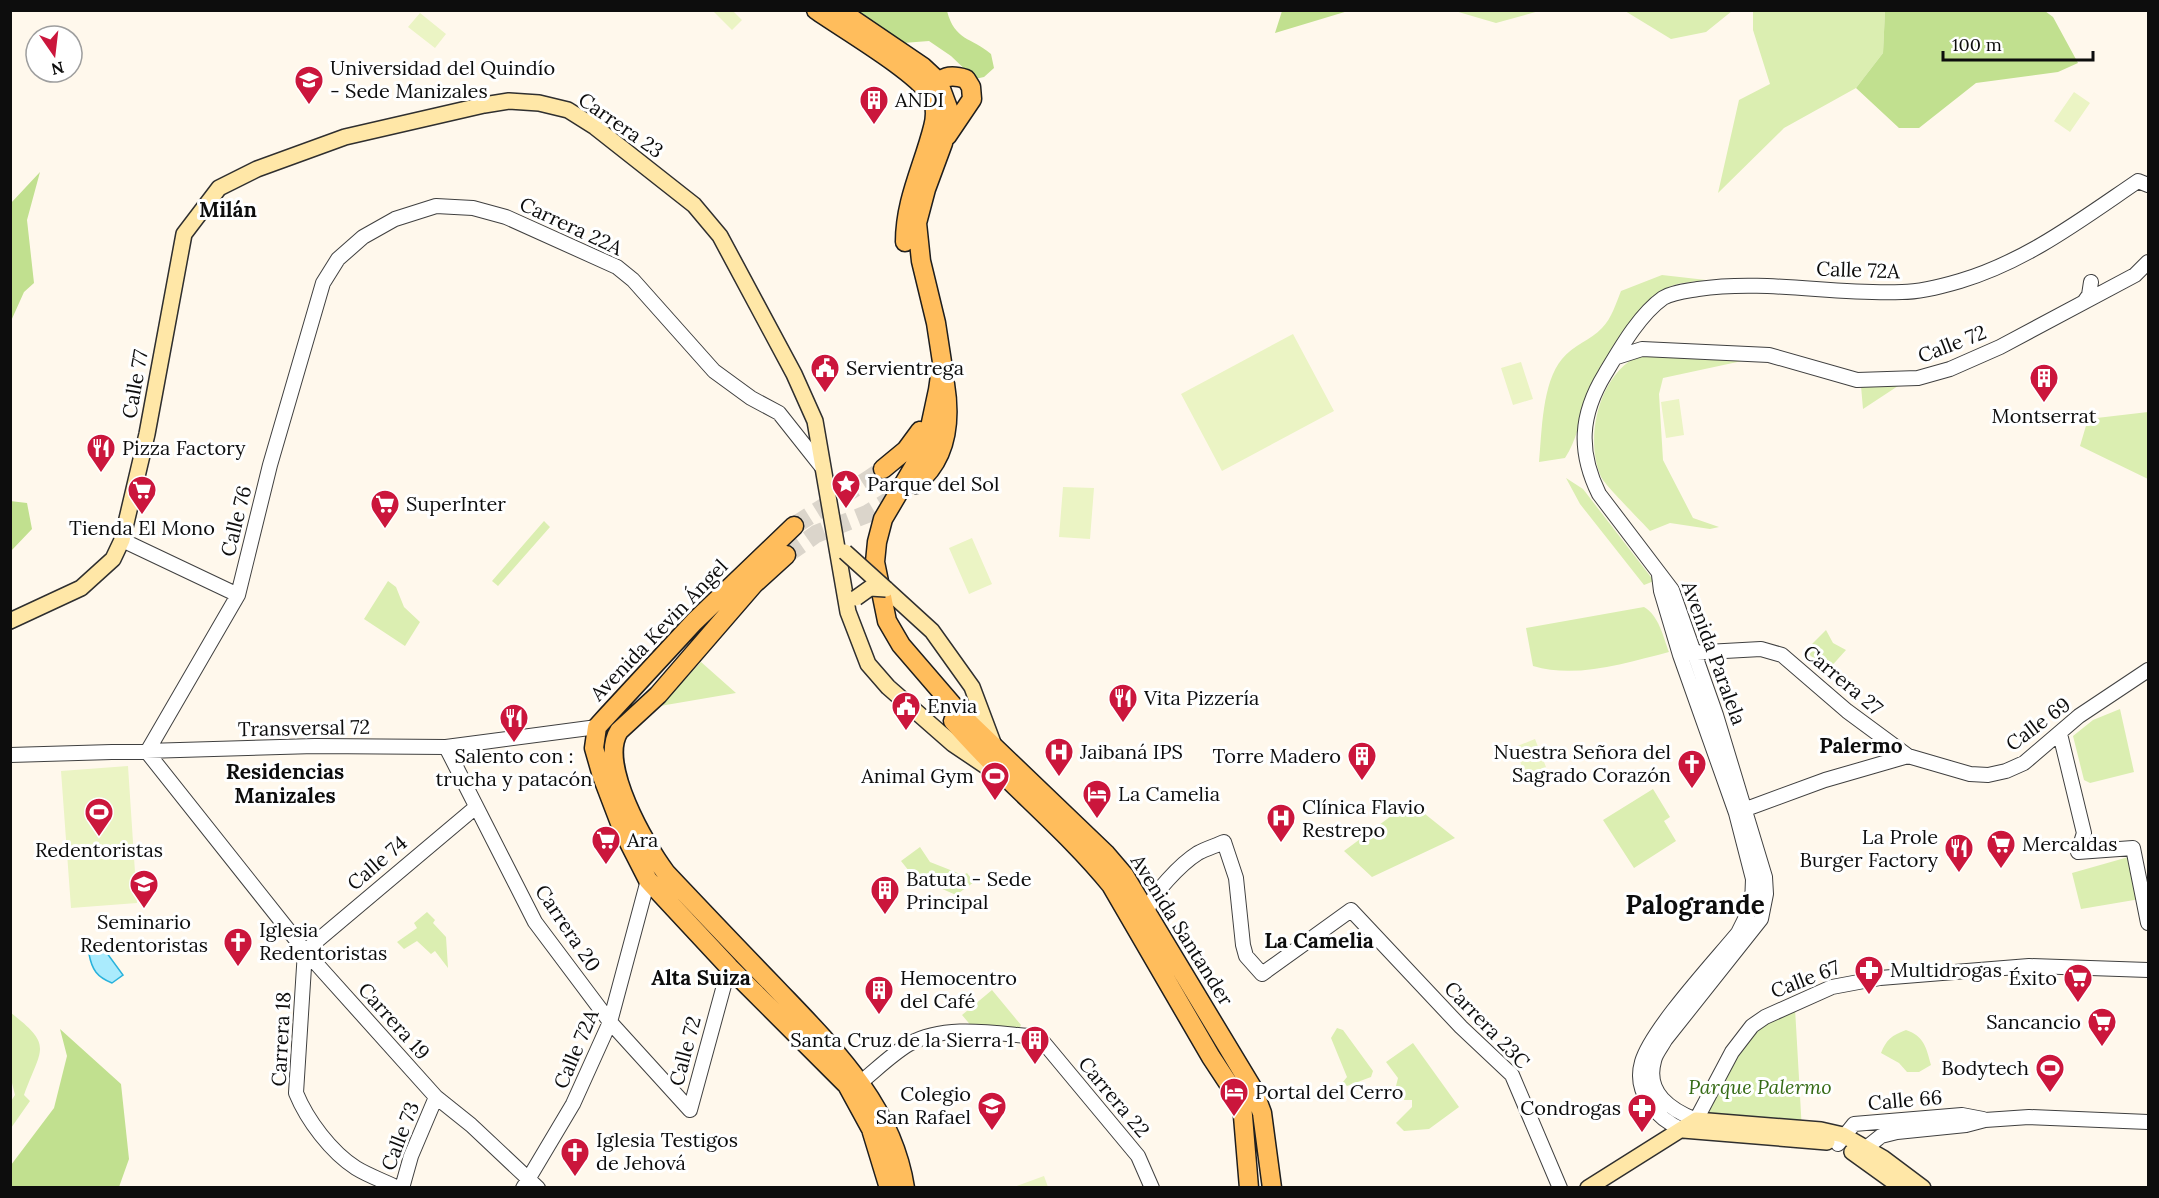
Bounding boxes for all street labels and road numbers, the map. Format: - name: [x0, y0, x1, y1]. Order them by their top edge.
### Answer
- street label: Carrera 23: [574, 86, 669, 163]
- street label: Carrera 22A: [516, 191, 627, 260]
- street label: Calle 72A: [1816, 256, 1901, 283]
- street label: Calle 72: [1914, 319, 1990, 368]
- street label: Calle 77: [116, 347, 153, 420]
- street label: Calle 76: [215, 483, 256, 559]
- street label: Avenida Kevin Ángel: [584, 554, 733, 706]
- street label: Avenida Paralela: [1676, 576, 1752, 728]
- street label: Carrera 27: [1798, 639, 1888, 720]
- street label: Calle 69: [2000, 691, 2075, 756]
- street label: Transversal 72: [238, 714, 370, 741]
- street label: Calle 74: [342, 830, 412, 895]
- street label: Avenida Santander: [1125, 849, 1239, 1010]
- street label: Carrera 20: [530, 879, 607, 976]
- street label: Calle 67: [1767, 954, 1843, 1003]
- street label: Carrera 23C: [1439, 976, 1535, 1074]
- street label: Carrera 19: [353, 977, 436, 1064]
- street label: Carrera 18: [266, 991, 295, 1087]
- street label: Calle 72A: [548, 1005, 604, 1092]
- street label: Calle 72: [663, 1013, 706, 1089]
- street label: Carrera 22: [1073, 1051, 1155, 1142]
- street label: Calle 66: [1867, 1084, 1943, 1115]
- street label: Calle 73: [375, 1098, 424, 1174]

